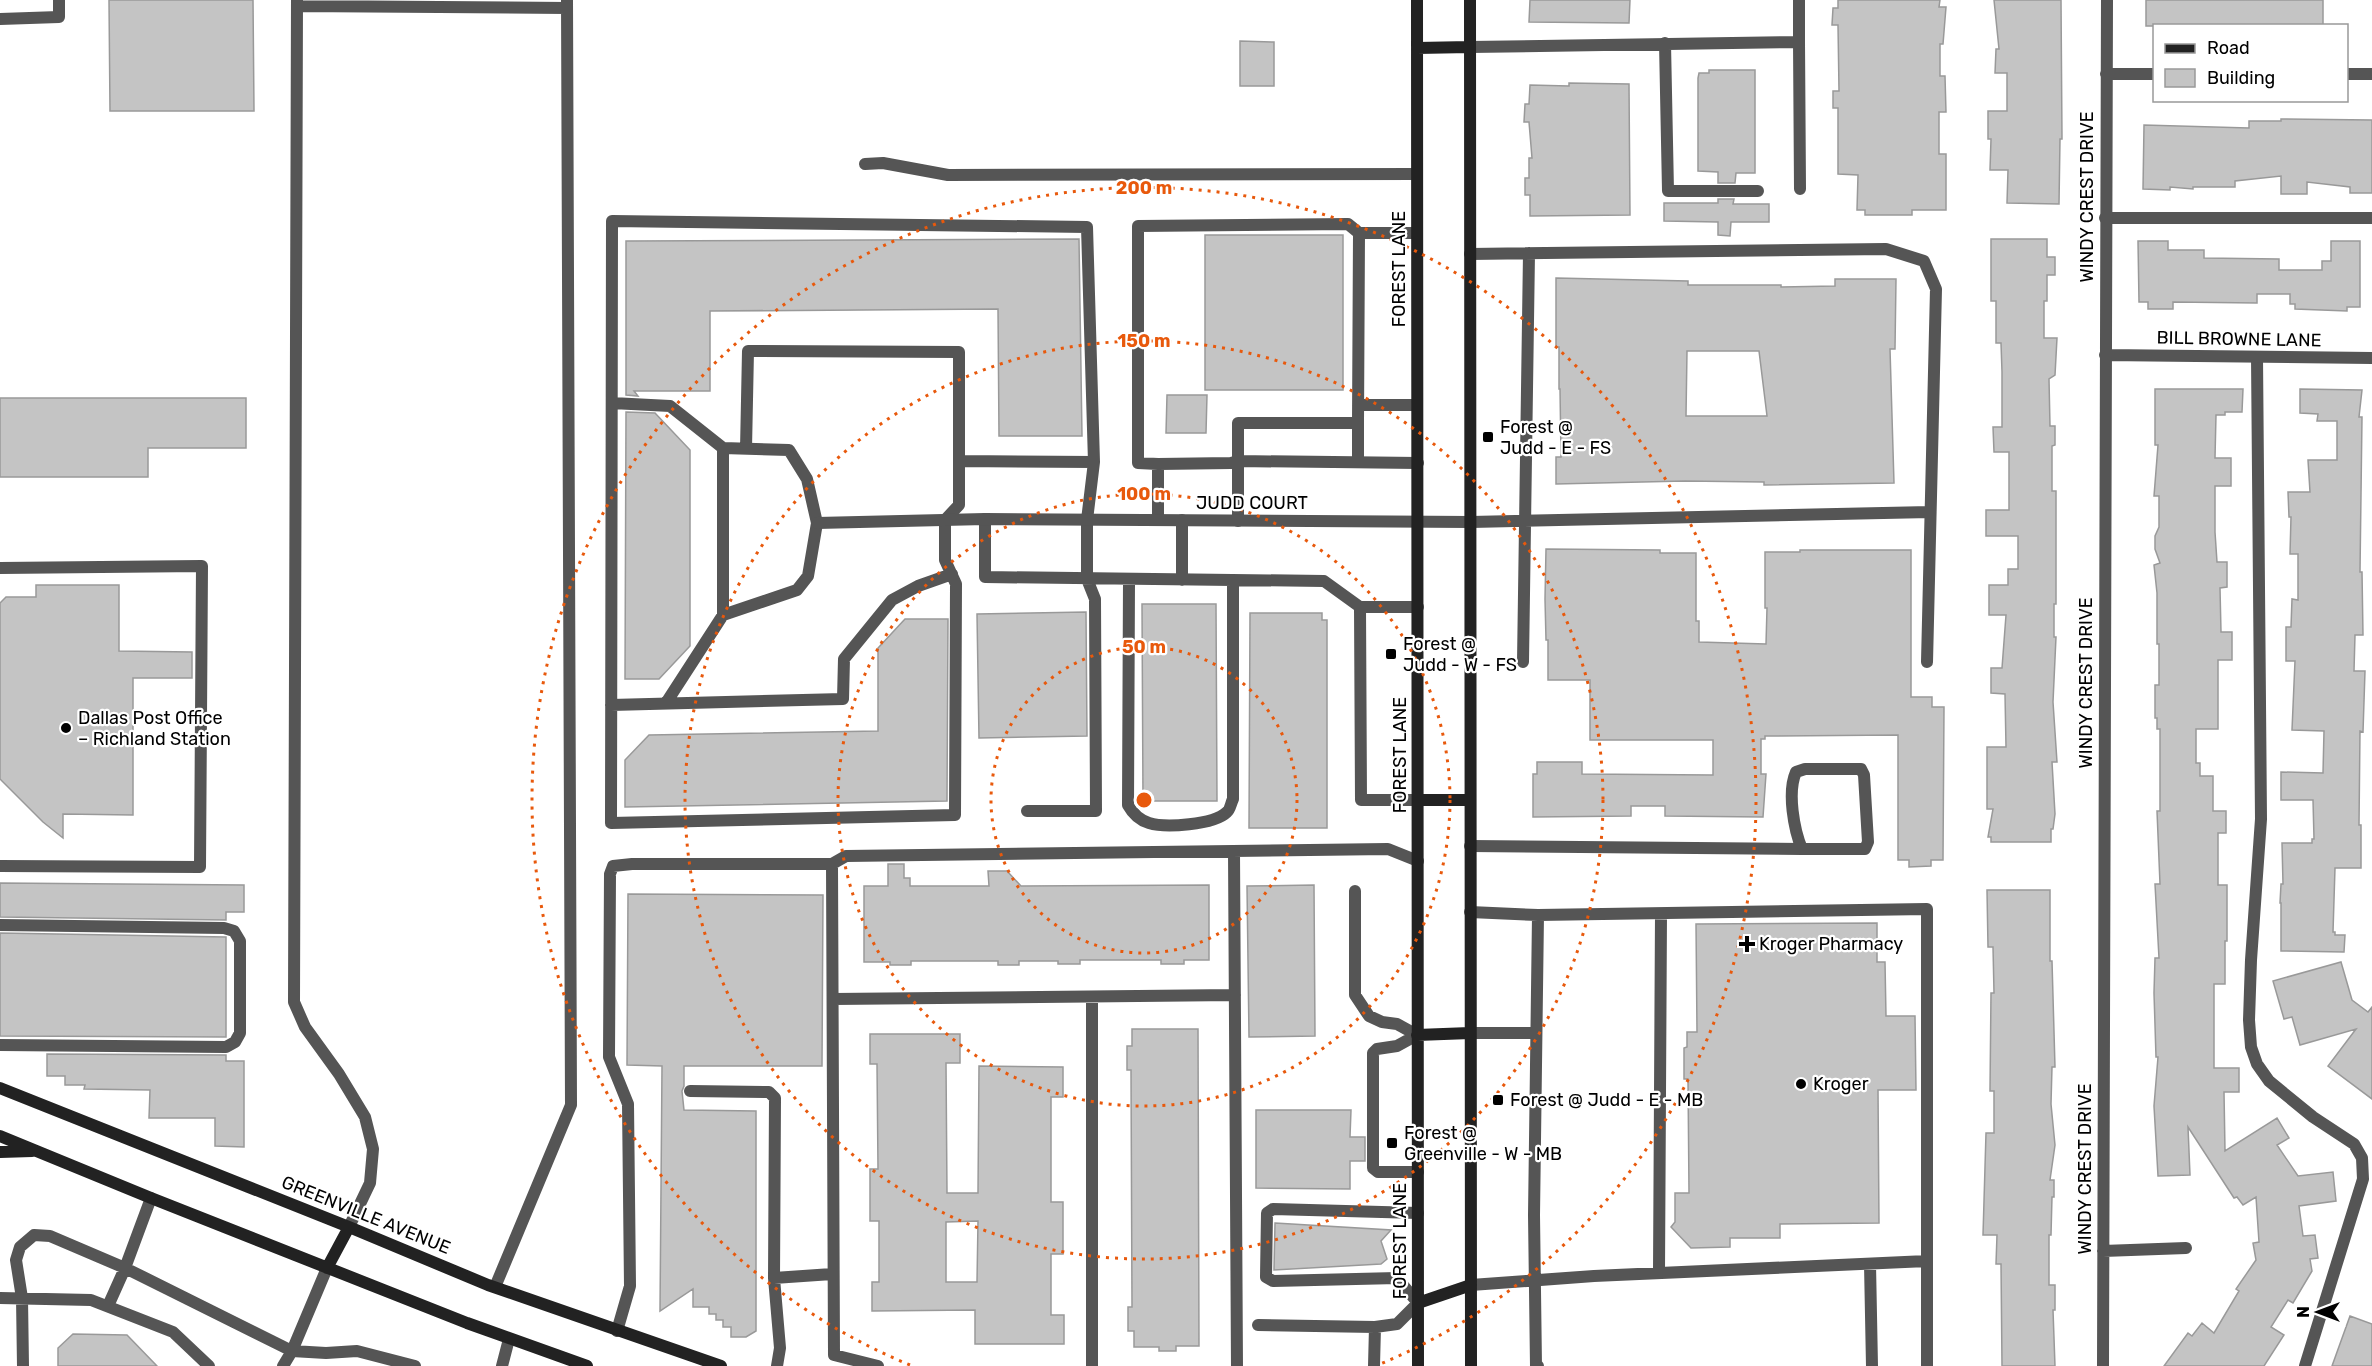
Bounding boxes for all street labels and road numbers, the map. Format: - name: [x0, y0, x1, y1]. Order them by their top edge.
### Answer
- street label: WINDY CREST DRIVE: [2076, 111, 2098, 283]
- street label: FOREST LANE: [1388, 211, 1410, 327]
- street label: BILL BROWNE LANE: [2156, 327, 2322, 351]
- street label: JUDD COURT: [1196, 492, 1308, 514]
- street label: WINDY CREST DRIVE: [2075, 597, 2097, 769]
- street label: FOREST LANE: [1389, 697, 1411, 813]
- street label: WINDY CREST DRIVE: [2074, 1083, 2096, 1255]
- street label: GREENVILLE AVENUE: [278, 1171, 454, 1259]
- street label: FOREST LANE: [1389, 1183, 1411, 1299]

